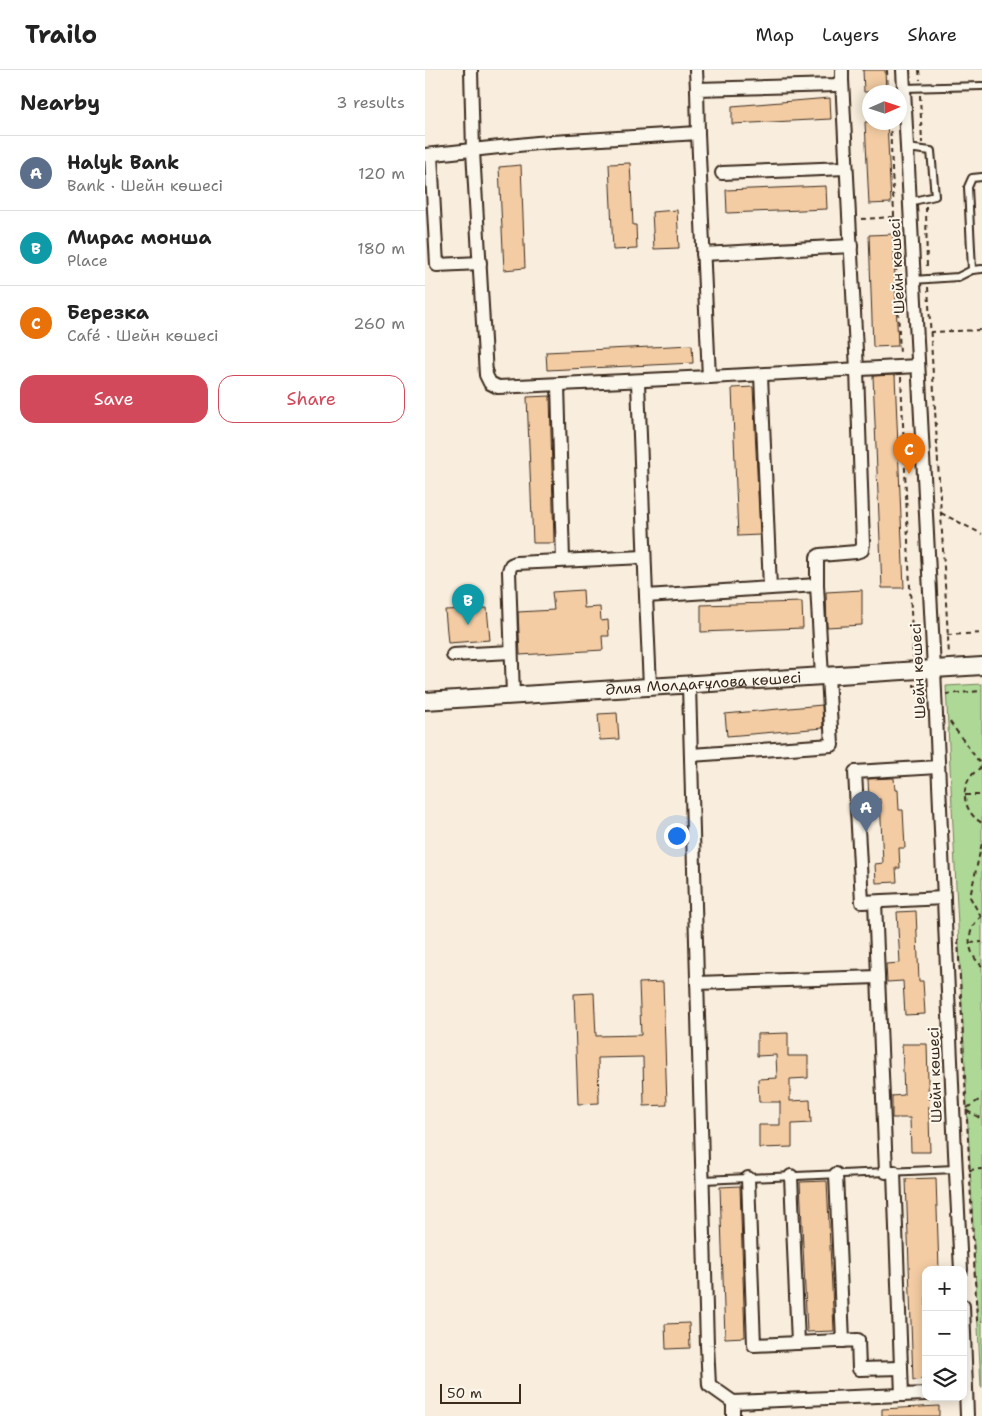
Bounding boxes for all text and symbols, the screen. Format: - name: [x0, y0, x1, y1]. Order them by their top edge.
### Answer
- text: Trailo: [25, 19, 97, 51]
- text: Map: [756, 23, 794, 47]
- text: Layers: [822, 23, 879, 47]
- text: Share: [907, 23, 957, 47]
- north arrow: [862, 85, 907, 130]
- text: Nearby: [20, 89, 100, 117]
- text: 3 results: [336, 92, 405, 113]
- text: Halyk Bank: [67, 150, 179, 175]
- text: A: [30, 163, 42, 184]
- text: 120 m: [358, 163, 405, 184]
- text: Bank · Шейн көшесі: [67, 175, 223, 196]
- street label: Шейн көшесі: [885, 218, 909, 314]
- text: Мирас монша: [67, 225, 211, 250]
- text: B: [31, 238, 41, 259]
- text: 180 m: [357, 238, 405, 259]
- text: Place: [67, 250, 108, 271]
- text: Березка: [67, 300, 149, 325]
- text: C: [31, 313, 41, 334]
- text: 260 m: [353, 313, 405, 334]
- text: Café · Шейн көшесі: [67, 325, 219, 346]
- button: Save: [20, 375, 208, 423]
- button: Share: [218, 375, 405, 423]
- pin: C: [893, 433, 925, 474]
- pin: B: [452, 584, 484, 625]
- street label: Шейн көшесі: [906, 623, 930, 719]
- street label: Әлия Молдағұлова көшесі: [605, 667, 802, 700]
- pin: A: [850, 791, 882, 832]
- your location: [664, 823, 690, 849]
- street label: Шейн көшесі: [923, 1027, 947, 1123]
- map controls: [922, 1266, 967, 1401]
- button: +: [922, 1266, 967, 1311]
- button: −: [922, 1311, 967, 1356]
- button: layers: [922, 1356, 967, 1401]
- scale bar: [440, 1381, 521, 1404]
- text: 50 m: [447, 1384, 482, 1402]

